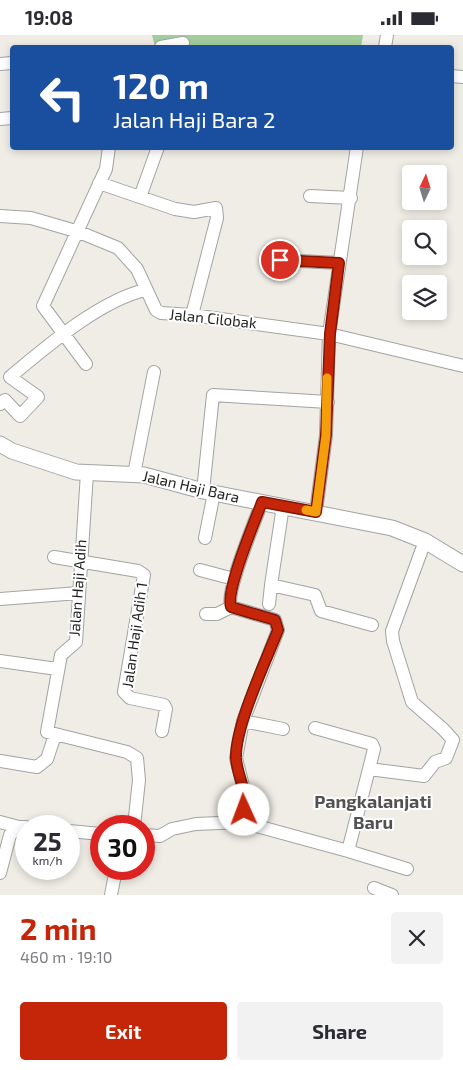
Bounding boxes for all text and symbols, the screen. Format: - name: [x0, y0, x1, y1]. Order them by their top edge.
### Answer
- text: 19:08: [25, 6, 73, 29]
- text: 120 m: [113, 64, 209, 106]
- icon: left: [30, 65, 95, 130]
- text: Jalan Haji Bara 2: [113, 106, 275, 132]
- north arrow: [402, 165, 448, 210]
- map controls: [402, 165, 447, 320]
- button: search: [402, 220, 447, 265]
- pin: [259, 239, 301, 281]
- icon: arrive: [266, 246, 294, 274]
- button: layers: [402, 275, 447, 320]
- street label: Jalan Cilobak: [169, 304, 258, 332]
- street label: Jalan Haji Bara: [141, 466, 241, 507]
- street label: Jalan Haji Adih: [65, 539, 90, 637]
- street label: Jalan Haji Adih 1: [118, 581, 151, 689]
- position arrow: [217, 783, 269, 835]
- district label: Pangkalanjati Baru: [314, 790, 432, 833]
- speed limit sign: 30: [90, 815, 155, 880]
- text: 25: [33, 826, 62, 856]
- text: km/h: [33, 853, 62, 867]
- text: 2 min: [20, 910, 97, 946]
- button: close: [391, 912, 443, 964]
- text: 460 m · 19:10: [20, 947, 112, 966]
- button: Exit: [20, 1002, 227, 1060]
- button: Share: [237, 1002, 443, 1060]

